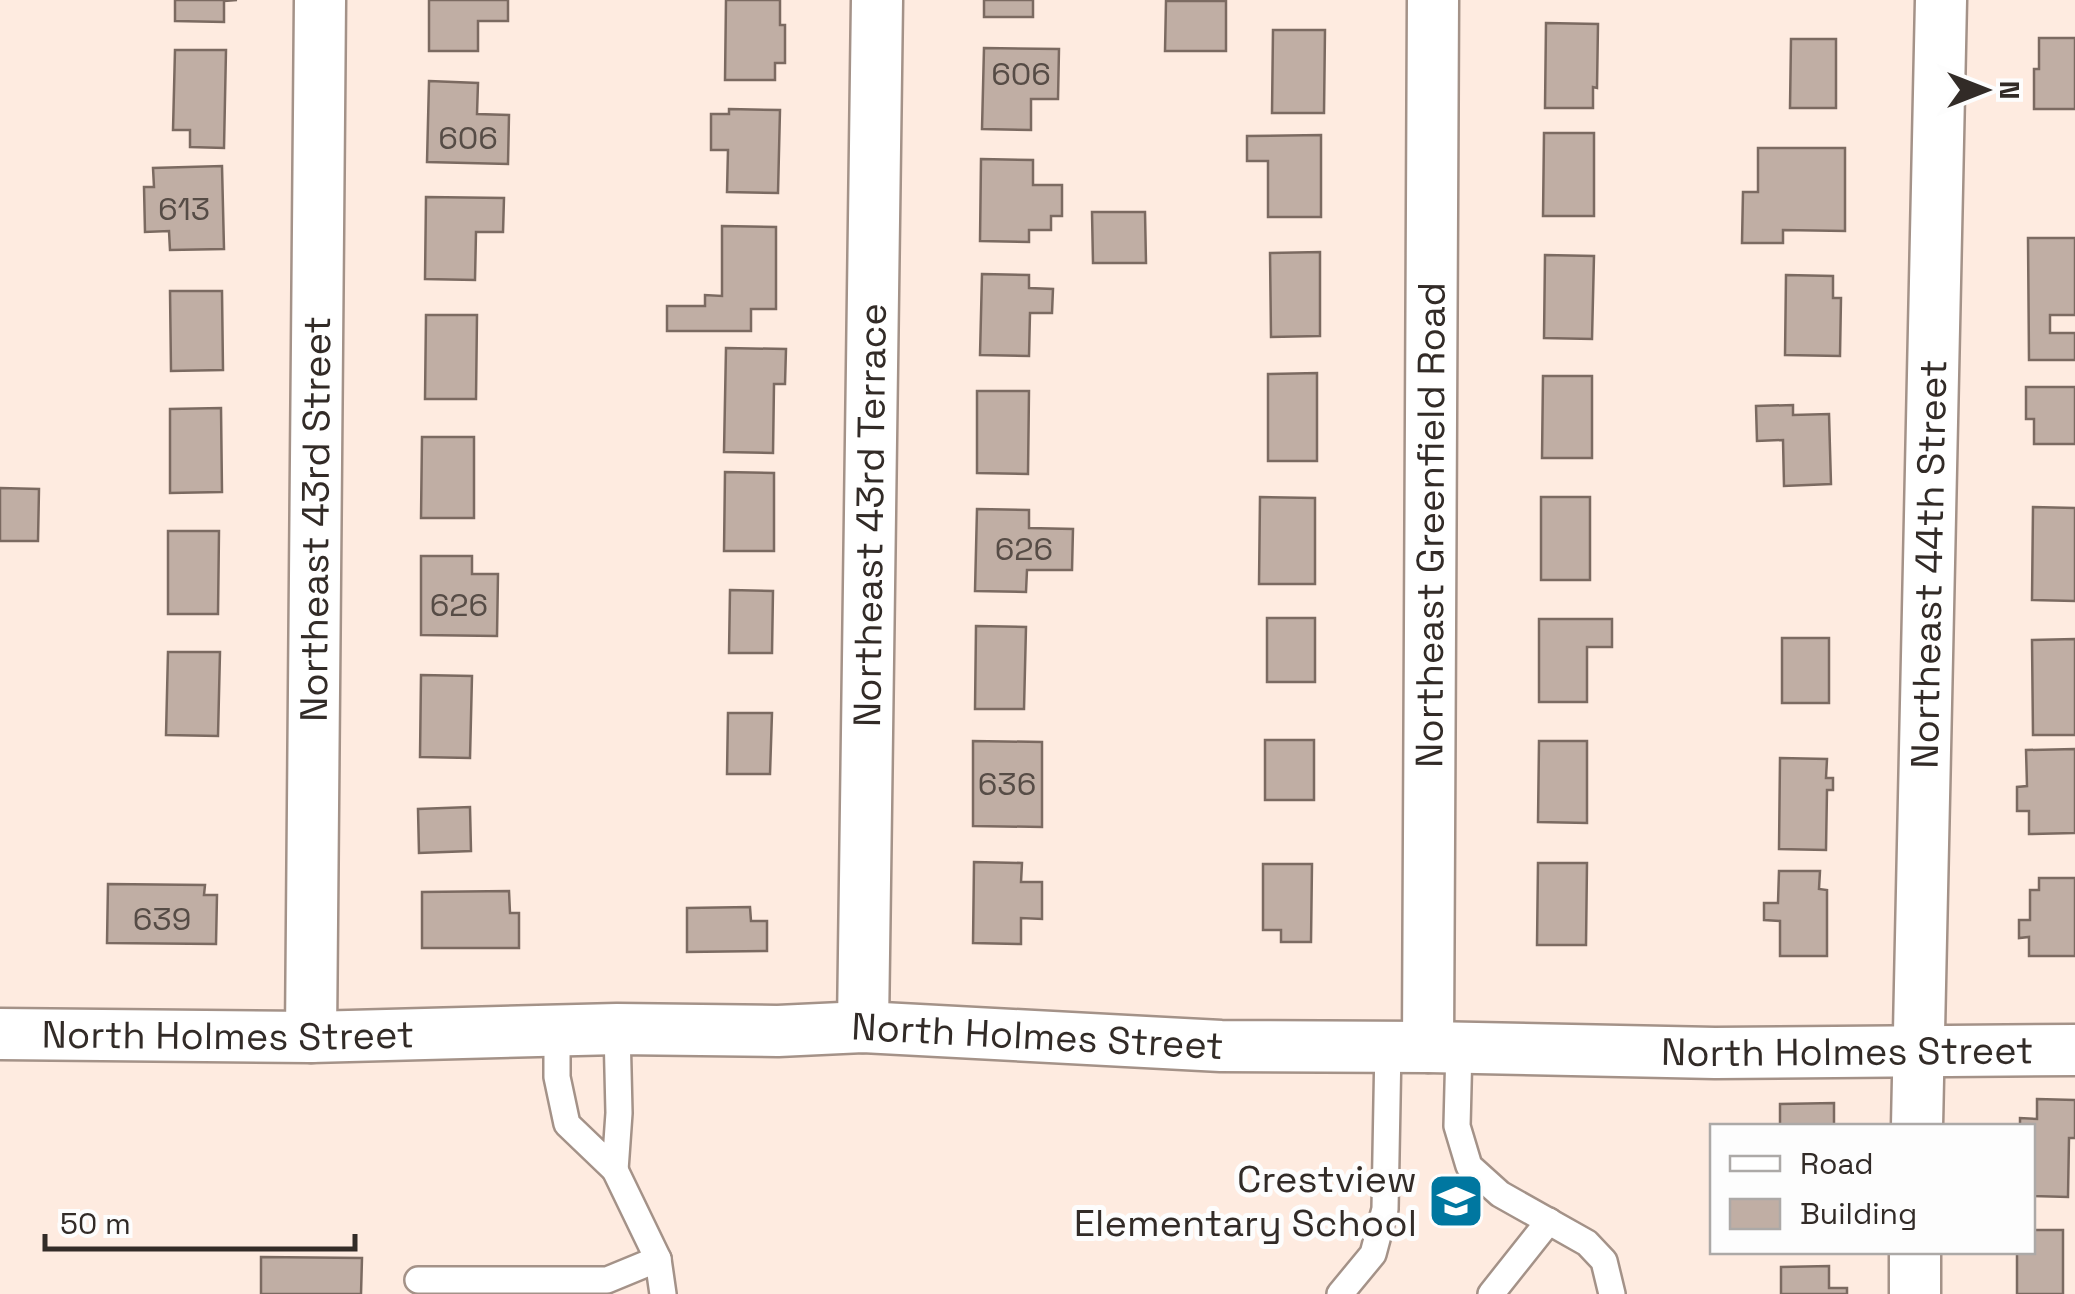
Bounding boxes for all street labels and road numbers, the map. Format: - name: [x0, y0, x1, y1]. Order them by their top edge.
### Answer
- street label: Northeast Greenfield Road: [1405, 282, 1456, 768]
- street label: Northeast 43rd Terrace: [843, 303, 897, 727]
- street label: Northeast 43rd Street: [290, 316, 341, 722]
- street label: Northeast 44th Street: [1901, 359, 1957, 769]
- street label: North Holmes Street: [850, 1002, 1225, 1070]
- street label: North Holmes Street: [42, 1010, 415, 1061]
- street label: North Holmes Street: [1660, 1026, 2034, 1077]

